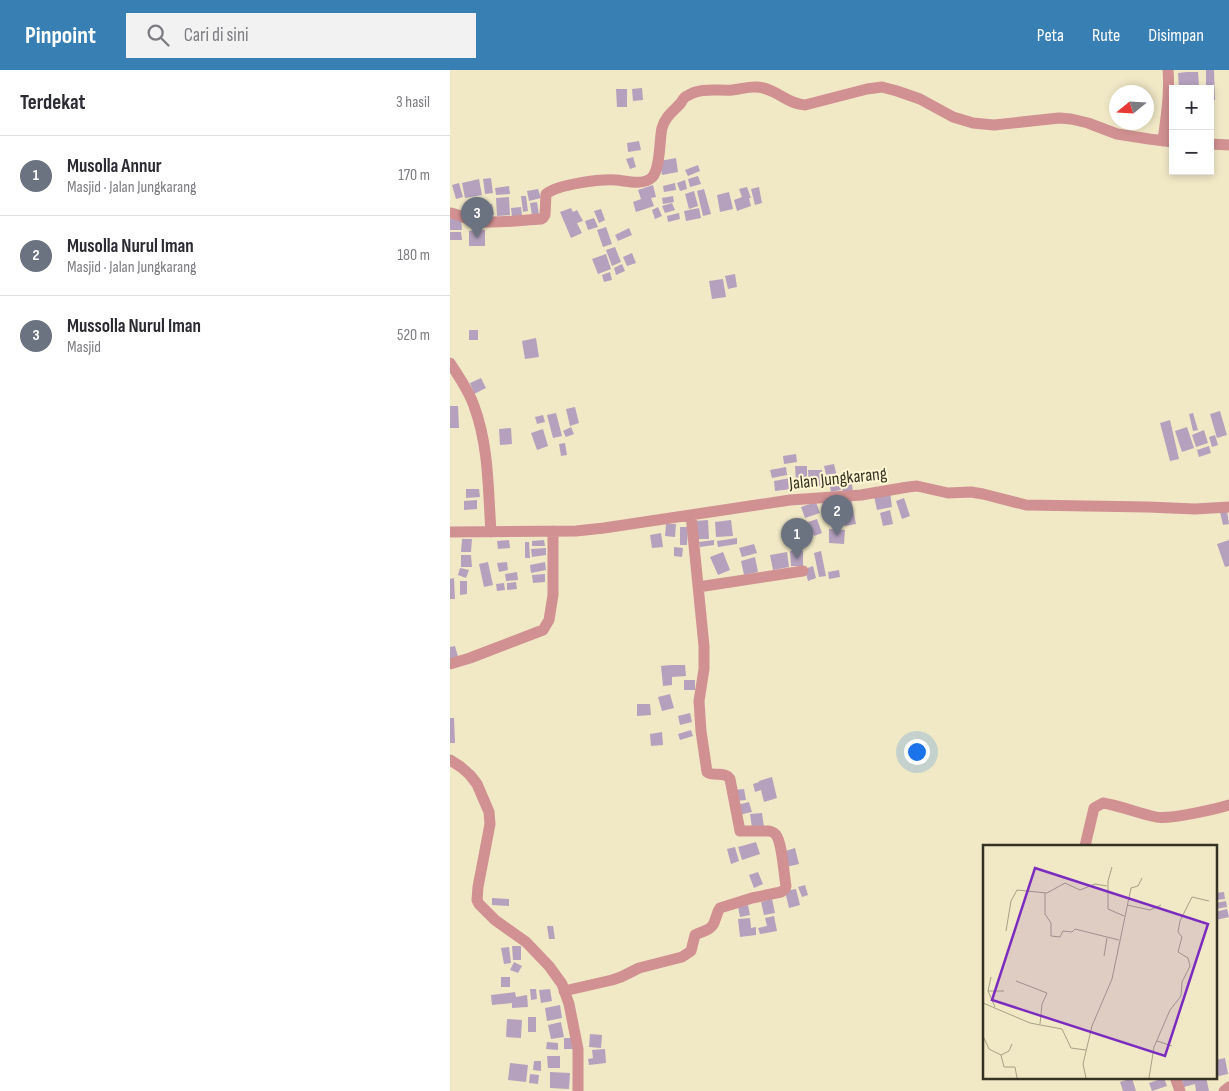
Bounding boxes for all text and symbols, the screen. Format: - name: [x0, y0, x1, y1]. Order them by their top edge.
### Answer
- search box: [126, 13, 476, 58]
- text: Pinpoint: [25, 21, 96, 50]
- icon: search: [144, 21, 172, 49]
- text: Cari di sini: [184, 24, 249, 47]
- text: Peta: [1037, 25, 1064, 46]
- text: Rute: [1092, 25, 1120, 46]
- text: Disimpan: [1148, 25, 1204, 46]
- north arrow: [1109, 85, 1154, 130]
- map controls: [1169, 85, 1214, 175]
- button: +: [1169, 85, 1214, 130]
- text: Terdekat: [20, 90, 86, 115]
- text: 3 hasil: [396, 93, 430, 112]
- button: −: [1169, 130, 1214, 175]
- text: Musolla Annur: [67, 155, 162, 178]
- text: 1: [33, 166, 39, 185]
- text: 170 m: [398, 166, 430, 185]
- text: Masjid · Jalan Jungkarang: [67, 178, 196, 197]
- pin: 3: [461, 197, 493, 238]
- text: Musolla Nurul Iman: [67, 235, 194, 258]
- text: 2: [32, 246, 40, 265]
- text: 180 m: [397, 246, 430, 265]
- text: Masjid · Jalan Jungkarang: [67, 258, 196, 277]
- text: Mussolla Nurul Iman: [67, 315, 201, 338]
- text: 3: [32, 326, 40, 345]
- text: 520 m: [397, 326, 430, 345]
- text: Masjid: [67, 338, 101, 357]
- street label: Jalan Jungkarang: [787, 463, 888, 494]
- pin: 2: [821, 495, 853, 536]
- pin: 1: [781, 518, 813, 559]
- your location: [904, 739, 930, 765]
- inset map: [983, 845, 1216, 1078]

